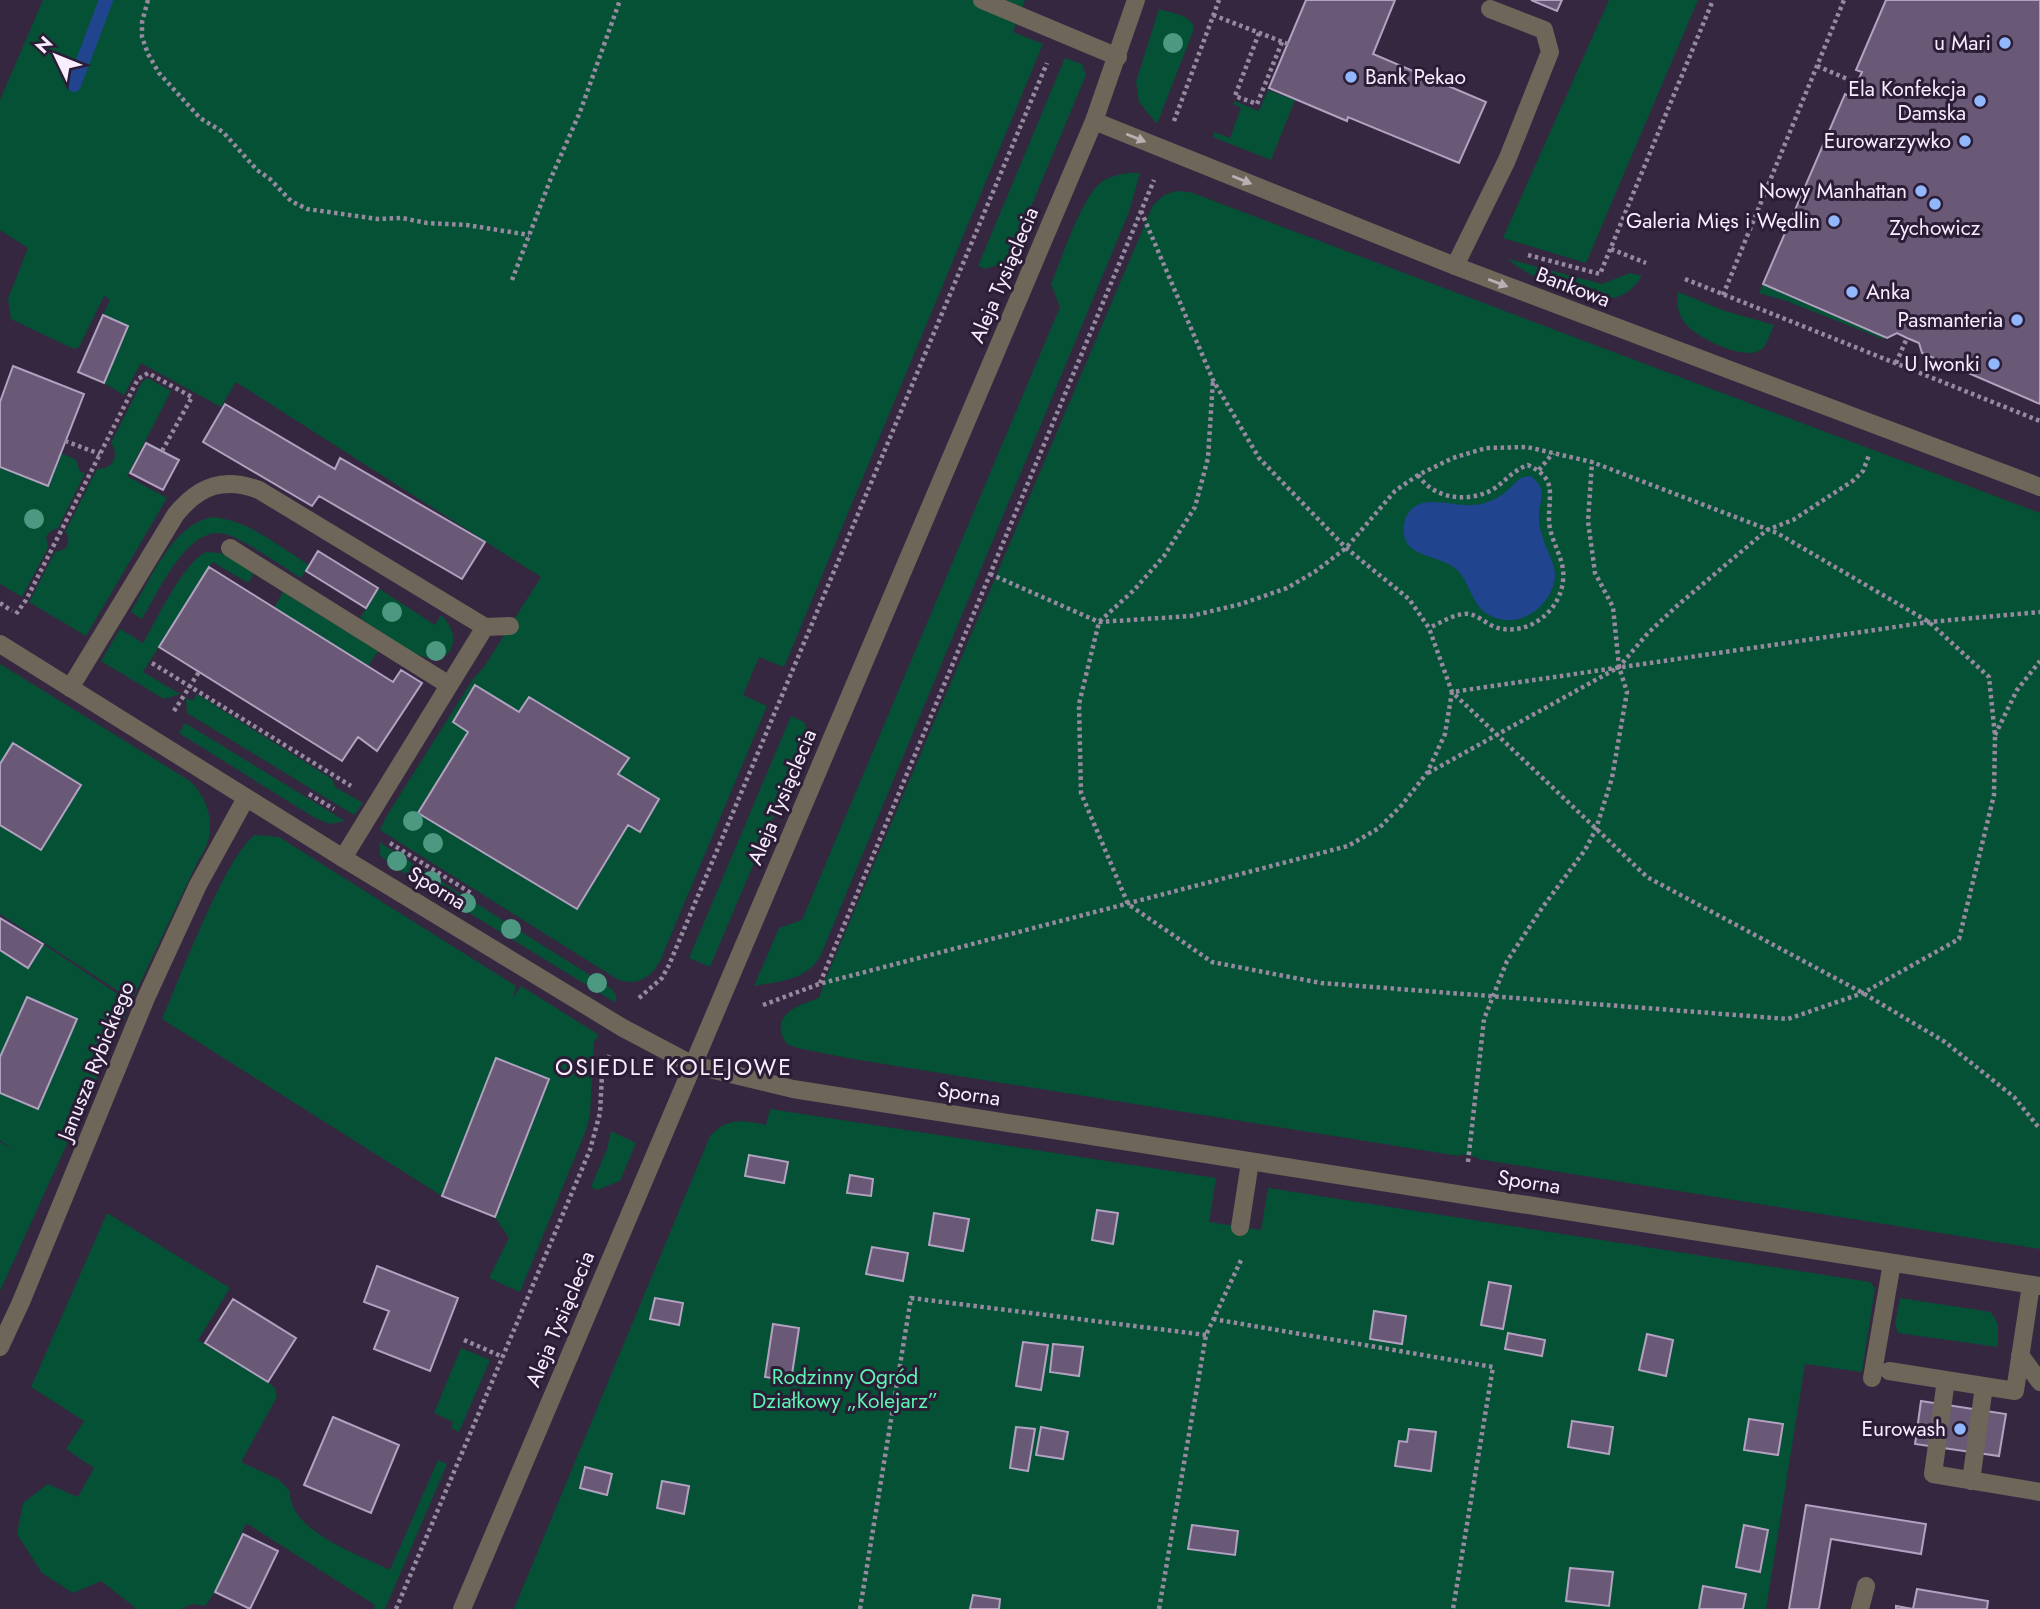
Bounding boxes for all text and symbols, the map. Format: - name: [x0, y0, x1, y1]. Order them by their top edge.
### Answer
- north arrow: [21, 21, 91, 91]
- place label: u Mari: [1934, 28, 1991, 58]
- text: N: [29, 30, 59, 59]
- marker: u Mari: [1997, 35, 2013, 51]
- place label: Bank Pekao: [1365, 62, 1466, 92]
- marker: Bank Pekao: [1343, 69, 1359, 85]
- place label: Ela Konfekcja Damska: [1848, 74, 1966, 128]
- marker: Ela Konfekcja Damska: [1972, 93, 1988, 109]
- place label: Eurowarzywko: [1824, 126, 1951, 156]
- one-way arrow: [1126, 132, 1147, 143]
- marker: Eurowarzywko: [1957, 133, 1973, 149]
- one-way arrow: [1231, 175, 1252, 186]
- place label: Nowy Manhattan: [1759, 176, 1907, 206]
- marker: Nowy Manhattan: [1913, 183, 1929, 199]
- marker: Zychowicz: [1927, 196, 1943, 212]
- street label: Aleja Tysiąclecia: [962, 202, 1046, 348]
- place label: Galeria Mięs i Wędlin: [1626, 206, 1820, 236]
- marker: Galeria Mięs i Wędlin: [1826, 213, 1842, 229]
- place label: Zychowicz: [1890, 213, 1981, 243]
- street label: Bankowa: [1532, 259, 1614, 315]
- one-way arrow: [1488, 277, 1509, 288]
- place label: Anka: [1866, 277, 1910, 307]
- marker: Anka: [1844, 284, 1860, 300]
- place label: Pasmanteria: [1897, 305, 2003, 335]
- marker: Pasmanteria: [2009, 312, 2025, 328]
- place label: U Iwonki: [1904, 349, 1980, 379]
- marker: U Iwonki: [1986, 356, 2002, 372]
- street label: Aleja Tysiąclecia: [740, 724, 824, 870]
- street label: Sporna: [402, 859, 472, 917]
- street label: Janusza Rybickiego: [49, 977, 142, 1148]
- district label: OSIEDLE KOLEJOWE: [555, 1050, 793, 1084]
- street label: Sporna: [935, 1074, 1003, 1114]
- street label: Sporna: [1495, 1162, 1563, 1202]
- street label: Aleja Tysiąclecia: [518, 1246, 602, 1392]
- park label: Rodzinny Ogród Działkowy „Kolejarz”: [752, 1362, 938, 1416]
- place label: Eurowash: [1862, 1414, 1946, 1444]
- marker: Eurowash: [1952, 1421, 1968, 1437]

